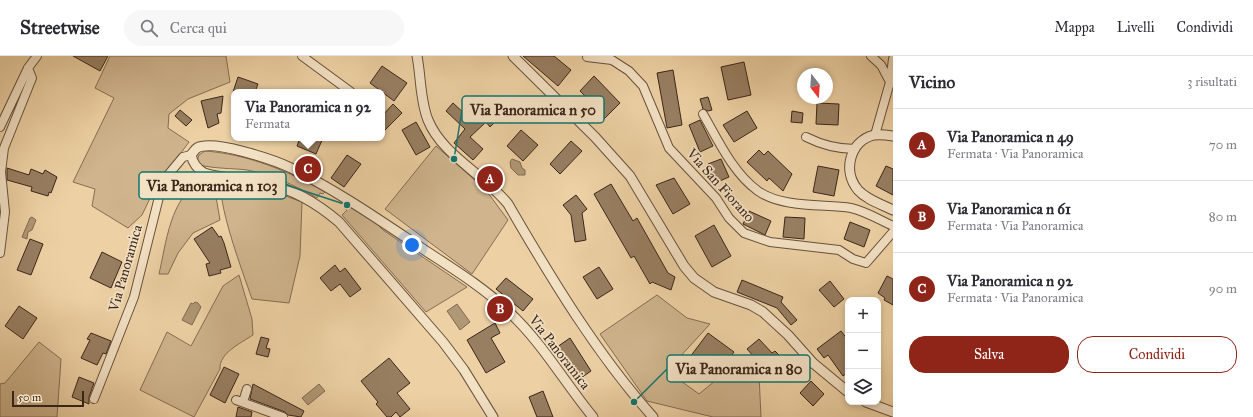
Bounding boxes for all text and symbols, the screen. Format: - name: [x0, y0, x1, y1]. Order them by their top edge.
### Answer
- search box: [124, 10, 404, 46]
- text: Streetwise: [20, 16, 100, 39]
- icon: search: [138, 17, 160, 39]
- text: Cerca qui: [170, 19, 227, 37]
- text: Mappa: [1054, 19, 1095, 36]
- text: Livelli: [1117, 19, 1155, 36]
- text: Condividi: [1177, 19, 1233, 36]
- north arrow: [797, 68, 833, 104]
- text: Vicino: [909, 72, 955, 93]
- text: 3 risultati: [1187, 74, 1237, 90]
- popup: [231, 89, 385, 141]
- callout: Via Panoramica n 50: [462, 96, 604, 123]
- text: Via Panoramica n 92: [245, 98, 371, 116]
- text: Via Panoramica n 50: [469, 101, 596, 119]
- text: Fermata: [245, 116, 290, 132]
- text: Via Panoramica n 49: [947, 128, 1074, 146]
- text: A: [918, 137, 926, 153]
- text: 70 m: [1209, 137, 1237, 153]
- street label: Via San Fiorano: [683, 144, 758, 226]
- text: Fermata · Via Panoramica: [947, 146, 1083, 162]
- pin: C: [295, 154, 321, 184]
- pin: A: [477, 164, 503, 194]
- callout: Via Panoramica n 103: [139, 172, 286, 199]
- text: Via Panoramica n 103: [146, 177, 277, 196]
- text: Via Panoramica n 61: [947, 200, 1071, 218]
- text: B: [918, 209, 926, 225]
- text: 80 m: [1209, 209, 1237, 225]
- text: Fermata · Via Panoramica: [947, 218, 1083, 234]
- street label: Via Panoramica: [105, 223, 146, 314]
- your location: [402, 235, 422, 255]
- text: Via Panoramica n 92: [947, 272, 1073, 290]
- text: C: [918, 281, 926, 297]
- text: 90 m: [1209, 281, 1237, 297]
- text: Fermata · Via Panoramica: [947, 290, 1083, 306]
- pin: B: [487, 294, 513, 324]
- map controls: [845, 297, 881, 405]
- button: +: [845, 297, 881, 333]
- street label: Via Panoramica: [525, 311, 594, 393]
- button: −: [845, 333, 881, 369]
- button: Salva: [909, 336, 1069, 373]
- button: Condividi: [1077, 336, 1237, 373]
- callout: Via Panoramica n 80: [667, 355, 810, 382]
- text: Via Panoramica n 80: [674, 360, 803, 378]
- button: layers: [845, 369, 881, 405]
- scale bar: [12, 389, 84, 408]
- text: 50 m: [18, 391, 41, 404]

